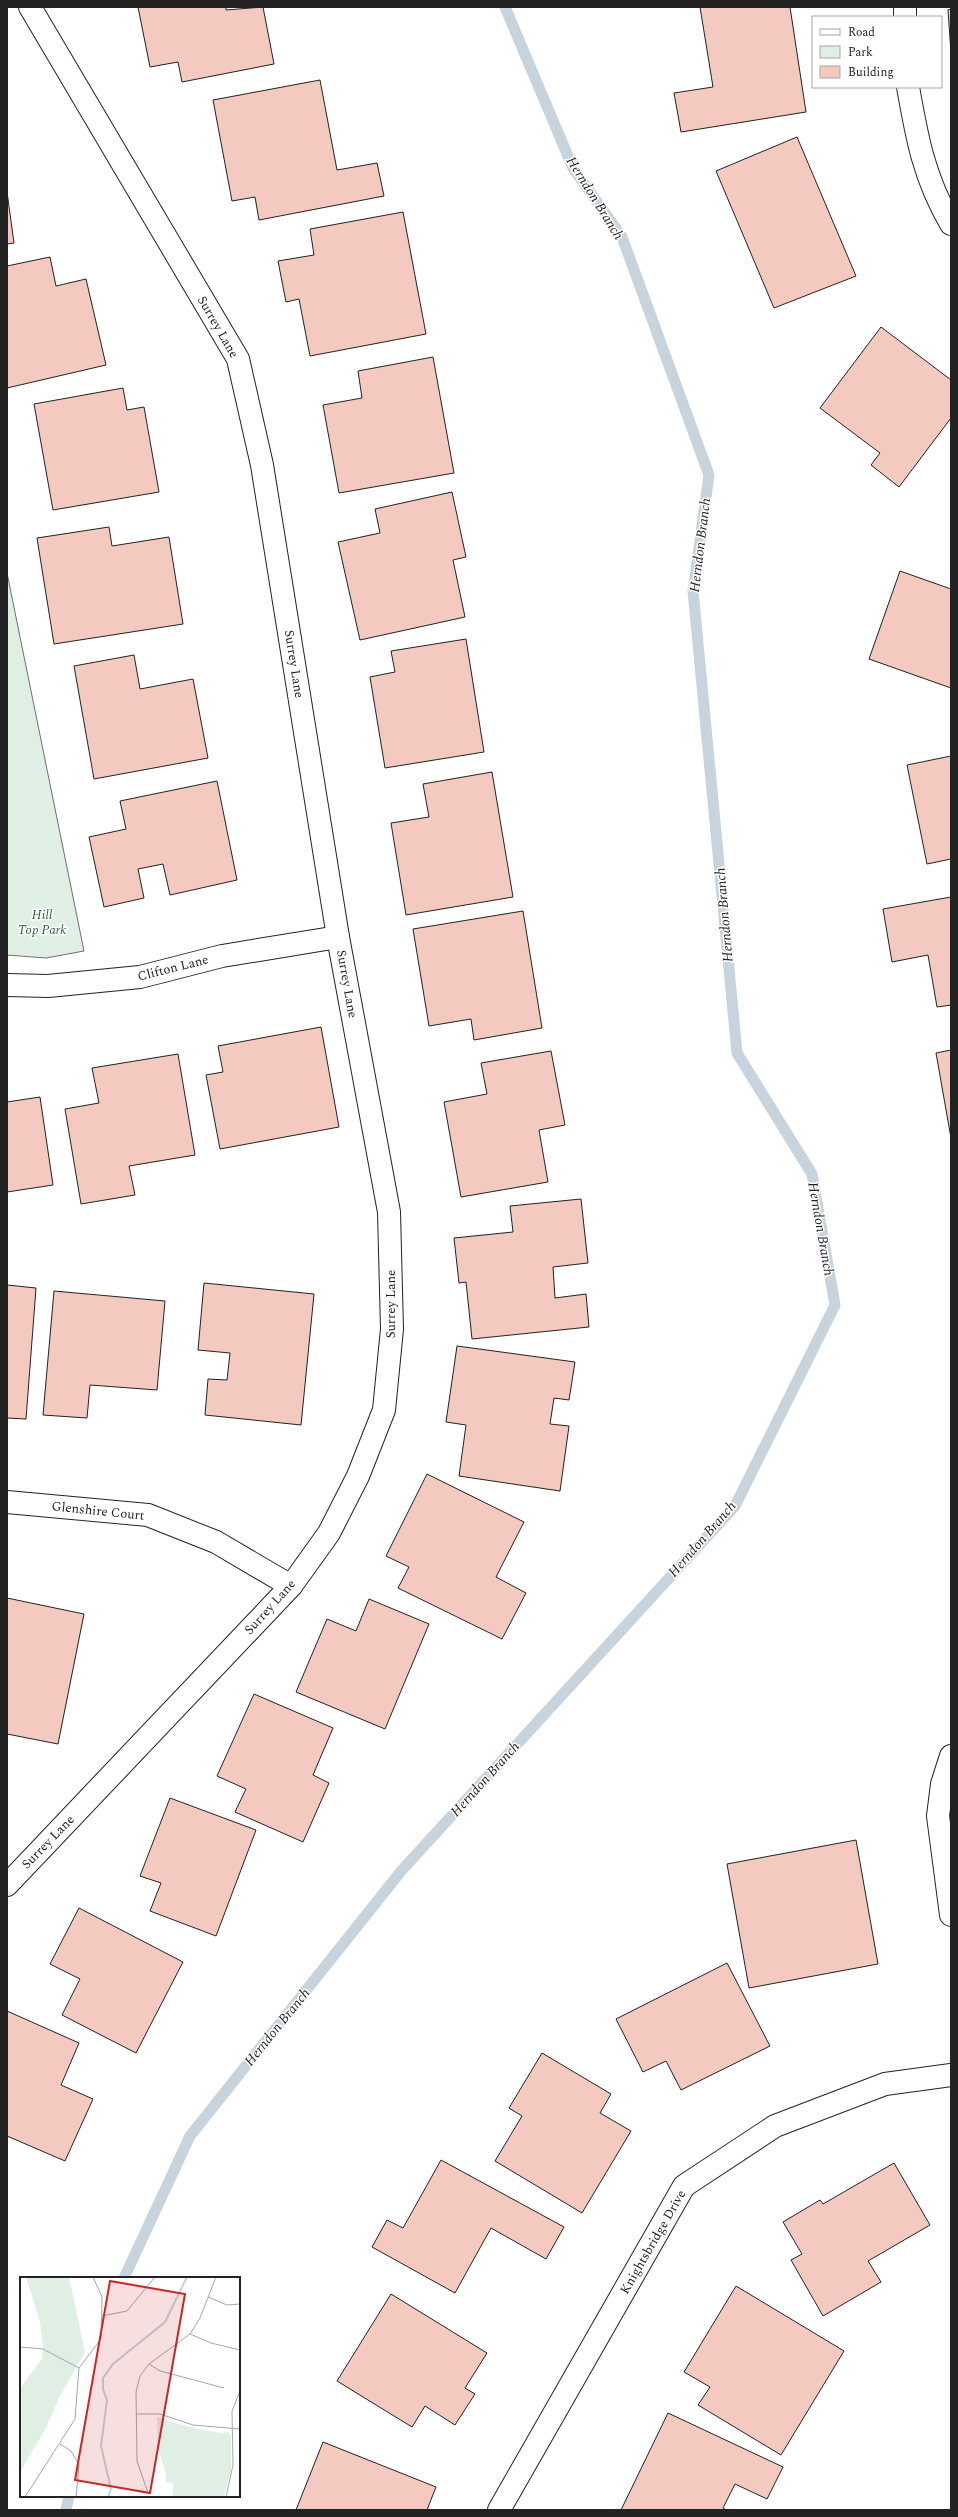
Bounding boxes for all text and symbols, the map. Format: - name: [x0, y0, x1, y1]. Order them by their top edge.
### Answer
- legend: [812, 16, 942, 88]
- text: Road: [848, 23, 875, 42]
- text: Park: [848, 43, 873, 62]
- text: Building: [848, 63, 894, 82]
- water label: Herndon Branch: [561, 152, 629, 244]
- street label: Surrey Lane: [192, 292, 244, 362]
- water label: Herndon Branch: [684, 497, 716, 593]
- street label: Surrey Lane: [279, 628, 309, 700]
- water label: Herndon Branch: [709, 867, 739, 963]
- park label: Hill Top Park: [18, 905, 66, 940]
- street label: Surrey Lane: [331, 948, 363, 1020]
- street label: Clifton Lane: [135, 950, 211, 986]
- water label: Herndon Branch: [802, 1180, 840, 1278]
- street label: Surrey Lane: [381, 1270, 401, 1338]
- street label: Glenshire Court: [51, 1496, 146, 1526]
- water label: Herndon Branch: [663, 1496, 741, 1582]
- street label: Surrey Lane: [240, 1575, 300, 1639]
- water label: Herndon Branch: [445, 1737, 525, 1821]
- street label: Surrey Lane: [17, 1810, 79, 1874]
- water label: Herndon Branch: [239, 1984, 315, 2070]
- street label: Knightsbridge Drive: [615, 2186, 691, 2298]
- inset map: [20, 2277, 240, 2497]

